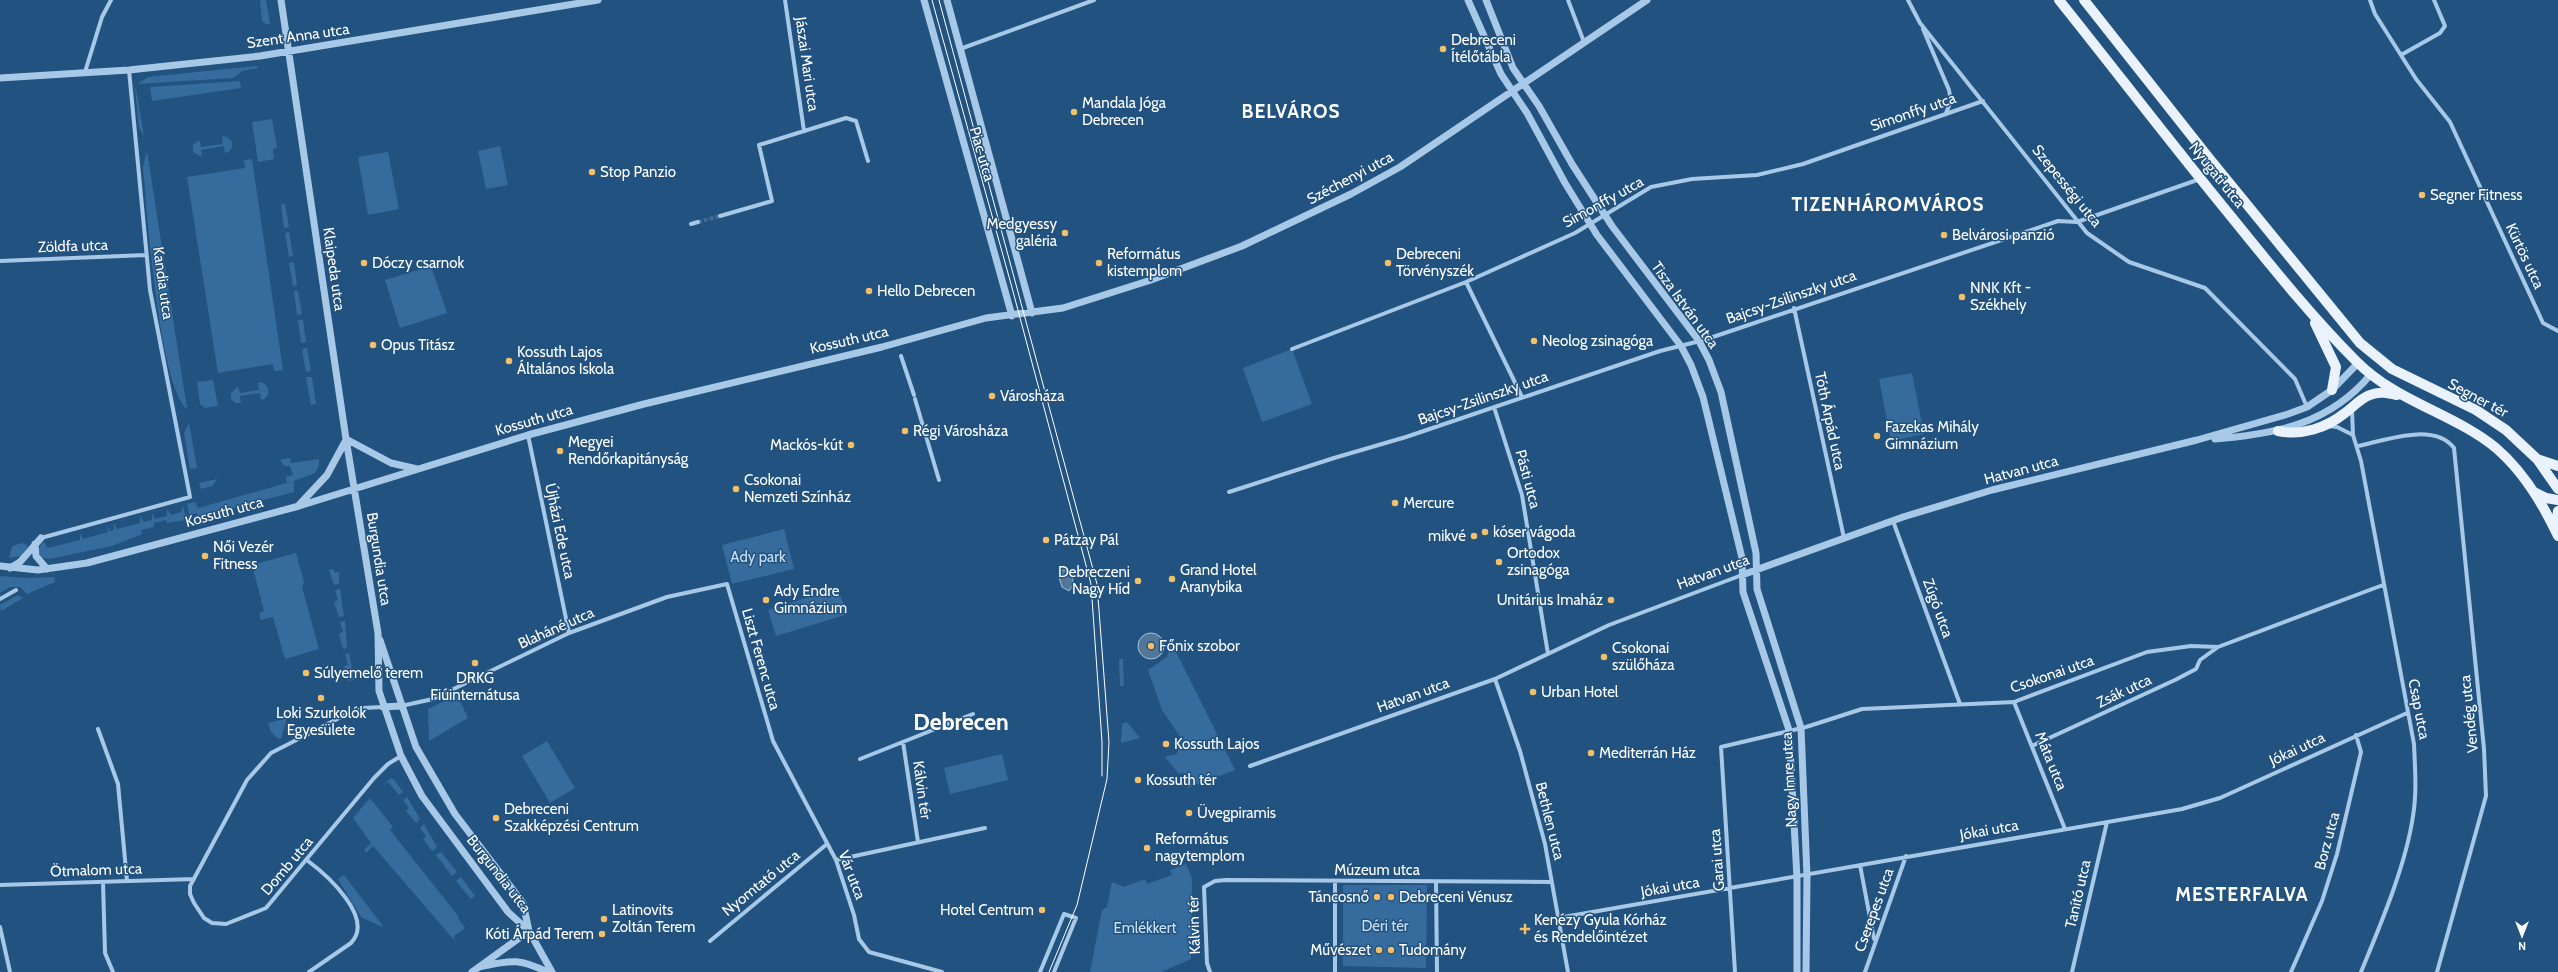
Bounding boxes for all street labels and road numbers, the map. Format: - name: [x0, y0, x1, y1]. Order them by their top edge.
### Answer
- street label: Jászai Mari utca: [791, 15, 823, 113]
- street label: Szent Anna utca: [246, 20, 351, 52]
- street label: Simonffy utca: [1868, 89, 1959, 135]
- street label: Piac utca: [966, 125, 999, 184]
- street label: Nyugati utca: [2185, 139, 2249, 212]
- street label: Szepességi utca: [2028, 141, 2106, 231]
- street label: Széchenyi utca: [1304, 147, 1397, 208]
- street label: Simonffy utca: [1560, 172, 1647, 232]
- street label: Kürtös utca: [2502, 220, 2548, 292]
- street label: Klaipeda utca: [319, 226, 349, 313]
- street label: Zöldfa utca: [38, 236, 109, 256]
- street label: Kandia utca: [149, 246, 177, 321]
- street label: Tisza István utca: [1647, 258, 1723, 353]
- street label: Bajcsy-Zsilinszky utca: [1724, 266, 1859, 328]
- street label: Kossuth utca: [808, 322, 891, 358]
- street label: Bajcsy-Zsilinszky utca: [1416, 367, 1551, 429]
- street label: Tóth Árpád utca: [1811, 370, 1850, 472]
- street label: Segner tér: [2445, 375, 2511, 421]
- street label: Kossuth utca: [493, 400, 576, 440]
- street label: Pásti utca: [1512, 448, 1545, 511]
- street label: Hatvan utca: [1982, 451, 2061, 488]
- street label: Újházi Ede utca: [541, 481, 580, 581]
- street label: Kossuth utca: [183, 493, 266, 531]
- street label: Burgundia utca: [363, 511, 395, 608]
- street label: Hatvan utca: [1674, 550, 1752, 593]
- street label: Zúgó utca: [1919, 576, 1957, 641]
- street label: Blaháné utca: [515, 603, 597, 653]
- street label: Liszt Ferenc utca: [738, 606, 784, 713]
- street label: Csokonai utca: [2008, 651, 2097, 697]
- street label: Zsák utca: [2094, 670, 2155, 712]
- street label: Hatvan utca: [1374, 673, 1452, 716]
- street label: Vendég utca: [2456, 673, 2482, 754]
- street label: Csap utca: [2404, 677, 2434, 742]
- street label: Jókai utca: [2265, 728, 2328, 770]
- street label: Máta utca: [2031, 729, 2071, 794]
- street label: Nagy Imre utca: [1777, 731, 1800, 828]
- street label: Kálvin tér: [909, 760, 935, 821]
- street label: Bethlen utca: [1532, 780, 1569, 863]
- street label: Borz utca: [2311, 809, 2344, 872]
- street label: Jókai utca: [1957, 816, 2020, 844]
- street label: Garai utca: [1706, 827, 1728, 892]
- street label: Burgundia utca: [463, 831, 536, 917]
- street label: Domb utca: [257, 832, 317, 899]
- street label: Nyomtató utca: [719, 846, 804, 920]
- street label: Vár utca: [835, 848, 870, 903]
- street label: Tanító utca: [2061, 857, 2095, 930]
- street label: Ötmalom utca: [50, 859, 143, 881]
- street label: Múzeum utca: [1334, 861, 1421, 879]
- street label: Cserepes utca: [1851, 865, 1898, 954]
- street label: Jókai utca: [1638, 873, 1701, 901]
- street label: Kálvin tér: [1184, 895, 1204, 955]

